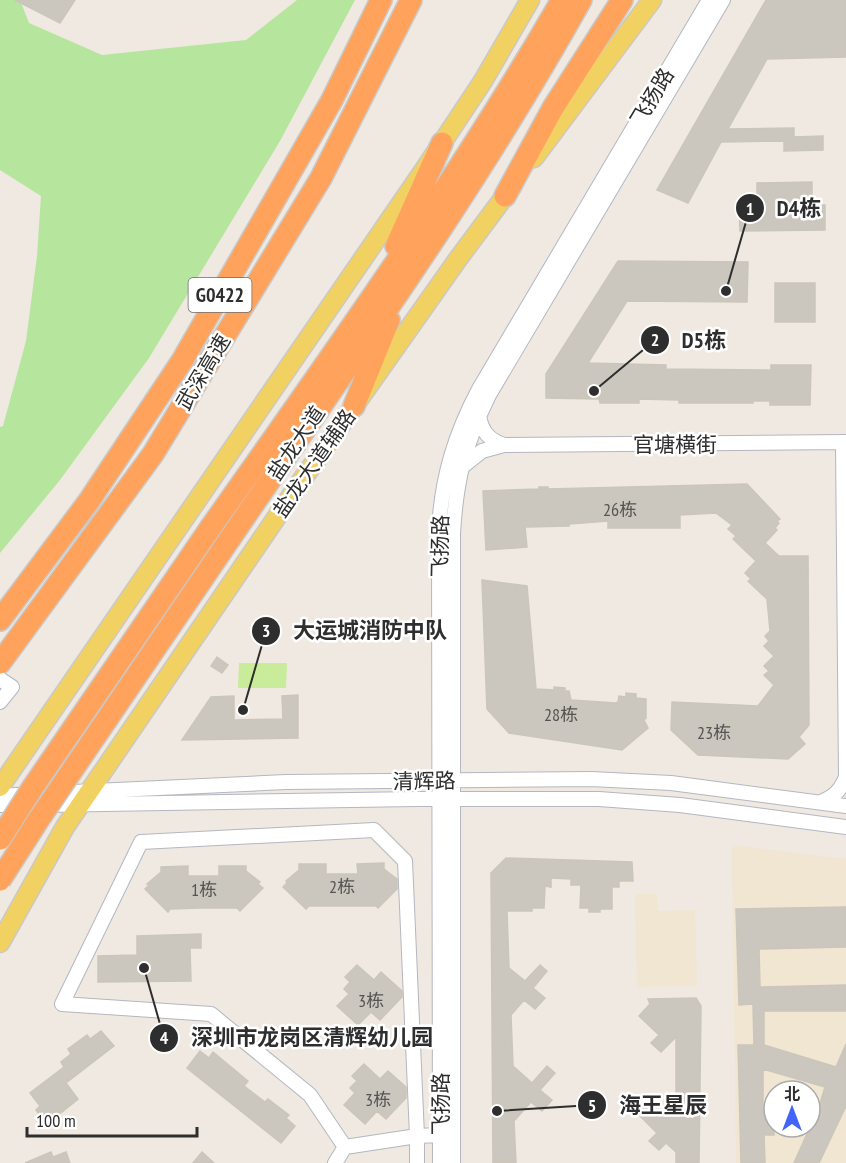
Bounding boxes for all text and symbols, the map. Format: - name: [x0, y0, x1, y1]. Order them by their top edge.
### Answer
- street label: 飞扬路: [624, 63, 680, 131]
- callout: D4栋: [735, 188, 833, 228]
- text: D4栋: [777, 194, 821, 222]
- text: 1: [746, 197, 754, 220]
- road number: G0422: [188, 278, 252, 312]
- callout: D5栋: [640, 320, 738, 360]
- text: D5栋: [682, 326, 726, 354]
- text: 2: [651, 328, 659, 351]
- street label: 武深高速: [170, 329, 236, 415]
- street label: 盐龙大道: [261, 401, 331, 485]
- street label: 盐龙大道辅路: [267, 404, 361, 522]
- street label: 官塘横街: [633, 431, 717, 458]
- house number: 26栋: [603, 498, 637, 521]
- street label: 飞扬路: [426, 514, 454, 578]
- callout: 大运城消防中队: [251, 611, 459, 651]
- text: 大运城消防中队: [293, 616, 447, 644]
- text: 3: [262, 619, 270, 642]
- house number: 28栋: [544, 703, 578, 726]
- house number: 23栋: [697, 721, 731, 744]
- street label: 清辉路: [392, 767, 456, 795]
- house number: 2栋: [329, 875, 355, 898]
- house number: 1栋: [191, 878, 217, 901]
- house number: 3栋: [358, 989, 384, 1012]
- callout: 深圳市龙岗区清辉幼儿园: [149, 1018, 445, 1058]
- text: 深圳市龙岗区清辉幼儿园: [191, 1023, 433, 1051]
- text: 4: [160, 1026, 169, 1049]
- street label: 飞扬路: [427, 1073, 454, 1136]
- north arrow: [762, 1079, 822, 1139]
- text: 北: [784, 1084, 800, 1104]
- callout: 海王星辰: [577, 1085, 719, 1125]
- house number: 3栋: [365, 1088, 391, 1111]
- text: 海王星辰: [619, 1091, 707, 1119]
- text: 5: [588, 1094, 596, 1117]
- scale bar: [27, 1100, 196, 1138]
- text: 100 m: [36, 1109, 76, 1132]

